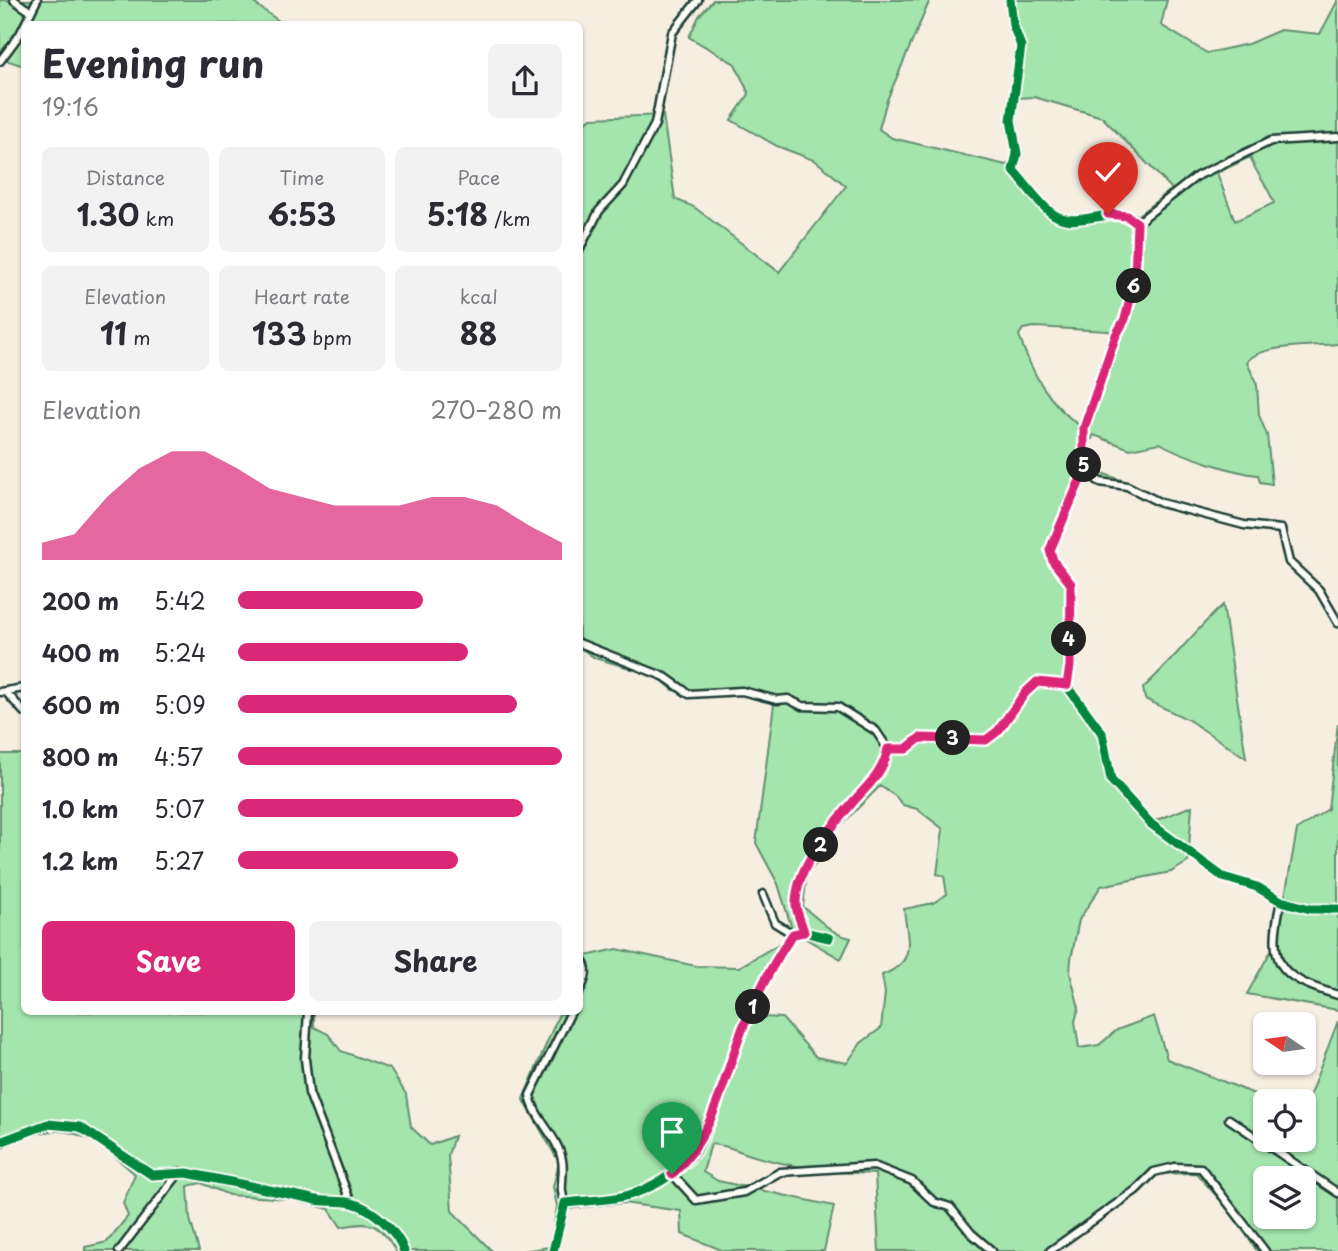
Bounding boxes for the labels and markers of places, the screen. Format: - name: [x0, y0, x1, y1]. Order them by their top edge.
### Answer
- pin: [1078, 142, 1138, 214]
- pin: 6: [1116, 268, 1152, 304]
- pin: 5: [1066, 448, 1102, 482]
- pin: 4: [1052, 622, 1086, 656]
- pin: 3: [936, 720, 970, 756]
- pin: 2: [804, 828, 838, 862]
- pin: 1: [736, 990, 770, 1024]
- pin: [642, 1102, 702, 1174]

